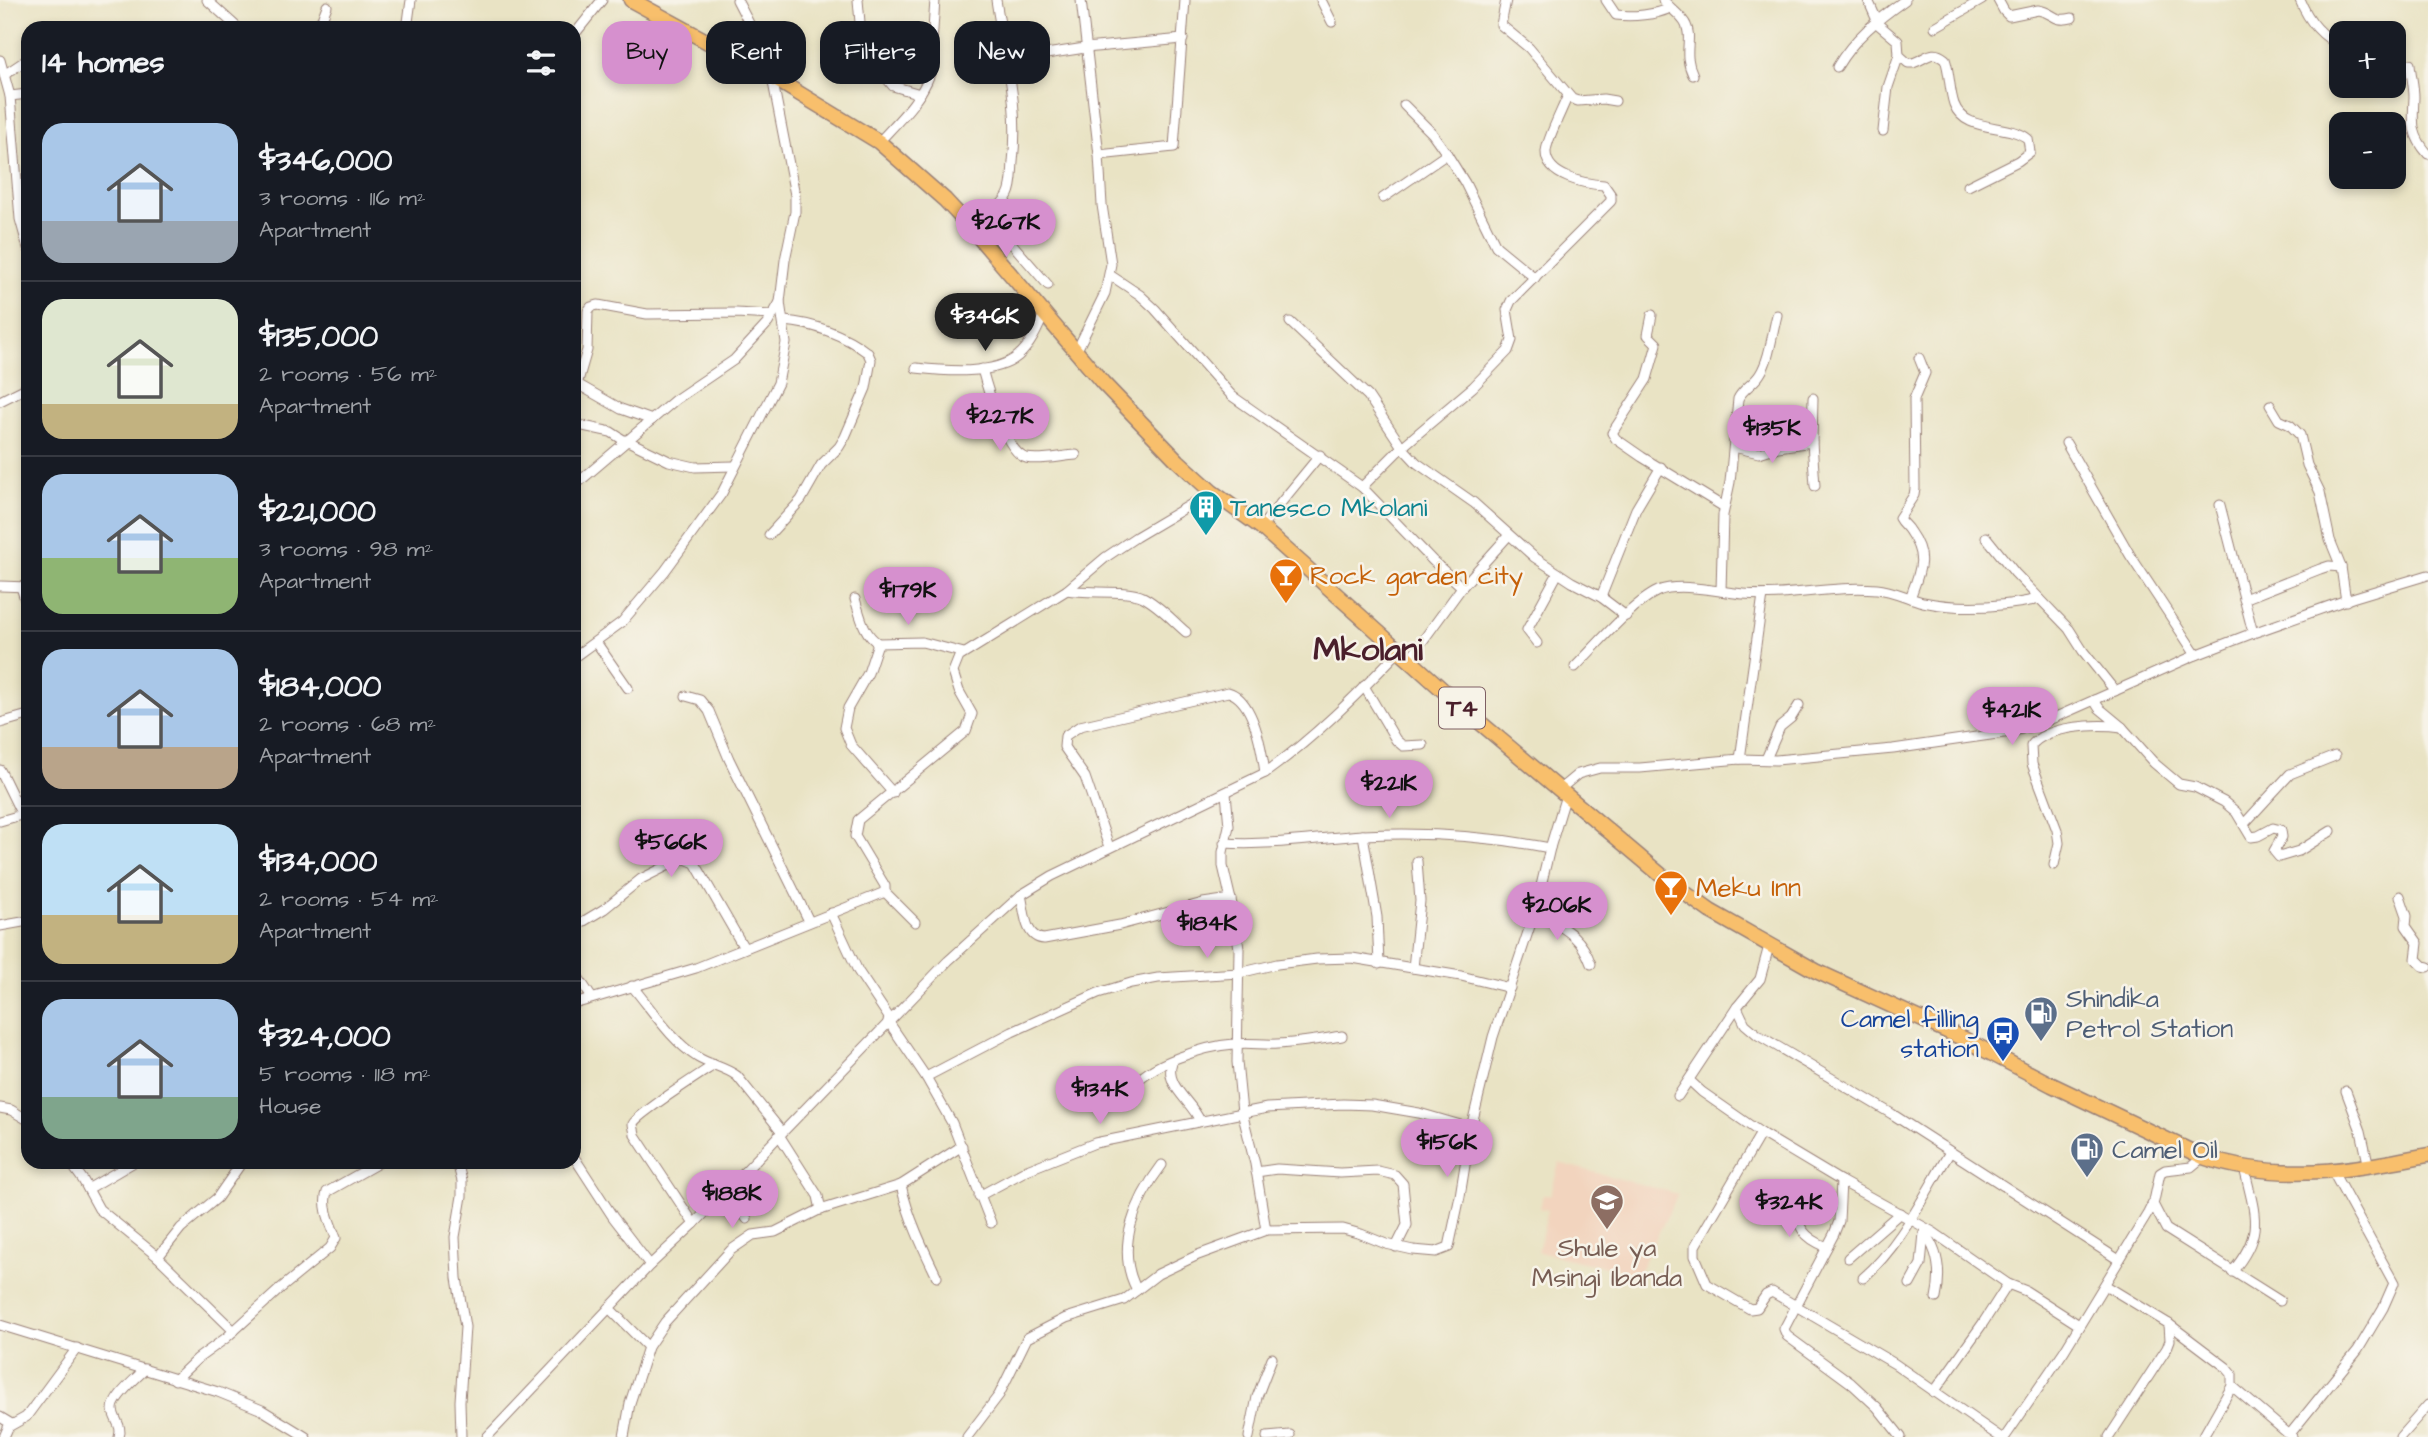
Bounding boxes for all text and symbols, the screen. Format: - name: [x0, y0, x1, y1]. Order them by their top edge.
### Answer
- chip: Buy: [602, 21, 692, 84]
- chip: Rent: [706, 21, 806, 84]
- chip: Filters: [820, 21, 940, 84]
- chip: New: [954, 21, 1050, 84]
- map controls: [2329, 21, 2406, 189]
- button: +: [2329, 21, 2406, 98]
- text: 14 homes: [42, 42, 165, 84]
- icon: filters: [522, 44, 560, 82]
- button: −: [2329, 112, 2406, 189]
- text: $346,000: [259, 140, 392, 182]
- icon: home: [98, 151, 182, 235]
- text: 3 rooms · 116 m²: [259, 182, 426, 214]
- pin: $267K: [957, 200, 1055, 259]
- text: $267K: [972, 206, 1040, 238]
- text: Apartment: [259, 214, 371, 246]
- pin: $346K: [936, 294, 1034, 353]
- text: $346K: [951, 300, 1019, 332]
- text: $135,000: [259, 316, 378, 358]
- icon: home: [98, 327, 182, 411]
- text: 2 rooms · 56 m²: [259, 358, 437, 390]
- text: Apartment: [259, 390, 371, 422]
- pin: $227K: [951, 393, 1049, 453]
- text: $227K: [966, 400, 1034, 432]
- pin: $135K: [1723, 406, 1821, 465]
- text: $135K: [1743, 412, 1801, 444]
- building icon: Tanesco Mkolani: [1187, 488, 1225, 537]
- place label: Tanesco Mkolani: [1230, 490, 1427, 526]
- text: $221,000: [259, 491, 376, 533]
- icon: home: [98, 502, 182, 586]
- text: 3 rooms · 98 m²: [259, 533, 433, 565]
- bar icon: Rock garden city: [1267, 556, 1305, 605]
- place label: Rock garden city: [1310, 558, 1523, 596]
- text: Apartment: [259, 565, 371, 597]
- pin: $179K: [859, 568, 957, 627]
- text: $179K: [880, 574, 936, 606]
- district label: Mkolani: [1313, 627, 1424, 673]
- text: $184,000: [259, 666, 382, 708]
- icon: home: [98, 677, 182, 761]
- road number: T4: [1439, 688, 1485, 728]
- pin: $421K: [1963, 688, 2061, 747]
- text: $421K: [1983, 694, 2041, 726]
- text: 2 rooms · 68 m²: [259, 708, 436, 740]
- text: Apartment: [259, 740, 371, 772]
- pin: $221K: [1340, 760, 1438, 820]
- text: $221K: [1361, 767, 1417, 799]
- pin: $566K: [622, 820, 720, 879]
- text: $566K: [635, 826, 707, 858]
- text: $134,000: [259, 841, 377, 883]
- icon: home: [98, 852, 182, 936]
- bar icon: Meku Inn: [1652, 868, 1690, 917]
- place label: Meku Inn: [1696, 870, 1801, 906]
- text: 2 rooms · 54 m²: [259, 883, 439, 915]
- pin: $206K: [1508, 883, 1606, 942]
- text: $206K: [1523, 889, 1591, 921]
- pin: $184K: [1158, 900, 1256, 960]
- text: $184K: [1177, 907, 1237, 939]
- text: Apartment: [259, 915, 371, 947]
- place label: Shindika Petrol Station: [2066, 981, 2233, 1047]
- fuel station icon: Shindika Petrol Station: [2022, 994, 2060, 1043]
- place label: Camel filling station: [1841, 1001, 1979, 1067]
- bus stop icon: Camel filling station: [1984, 1014, 2022, 1063]
- text: $324,000: [259, 1016, 391, 1058]
- icon: home: [98, 1027, 182, 1111]
- text: 5 rooms · 118 m²: [259, 1058, 431, 1090]
- pin: $134K: [1051, 1066, 1149, 1126]
- text: $134K: [1071, 1073, 1129, 1105]
- text: House: [259, 1090, 322, 1122]
- pin: $156K: [1398, 1120, 1496, 1179]
- text: $156K: [1417, 1126, 1477, 1158]
- fuel station icon: Camel Oil: [2068, 1130, 2106, 1179]
- place label: Camel Oil: [2112, 1132, 2218, 1168]
- pin: $188K: [683, 1170, 781, 1230]
- text: $188K: [702, 1177, 762, 1209]
- pin: $324K: [1740, 1180, 1838, 1239]
- school or university icon: Shule ya Msingi Ibanda: [1588, 1182, 1626, 1231]
- text: $324K: [1755, 1186, 1823, 1218]
- place label: Shule ya Msingi Ibanda: [1532, 1230, 1682, 1298]

